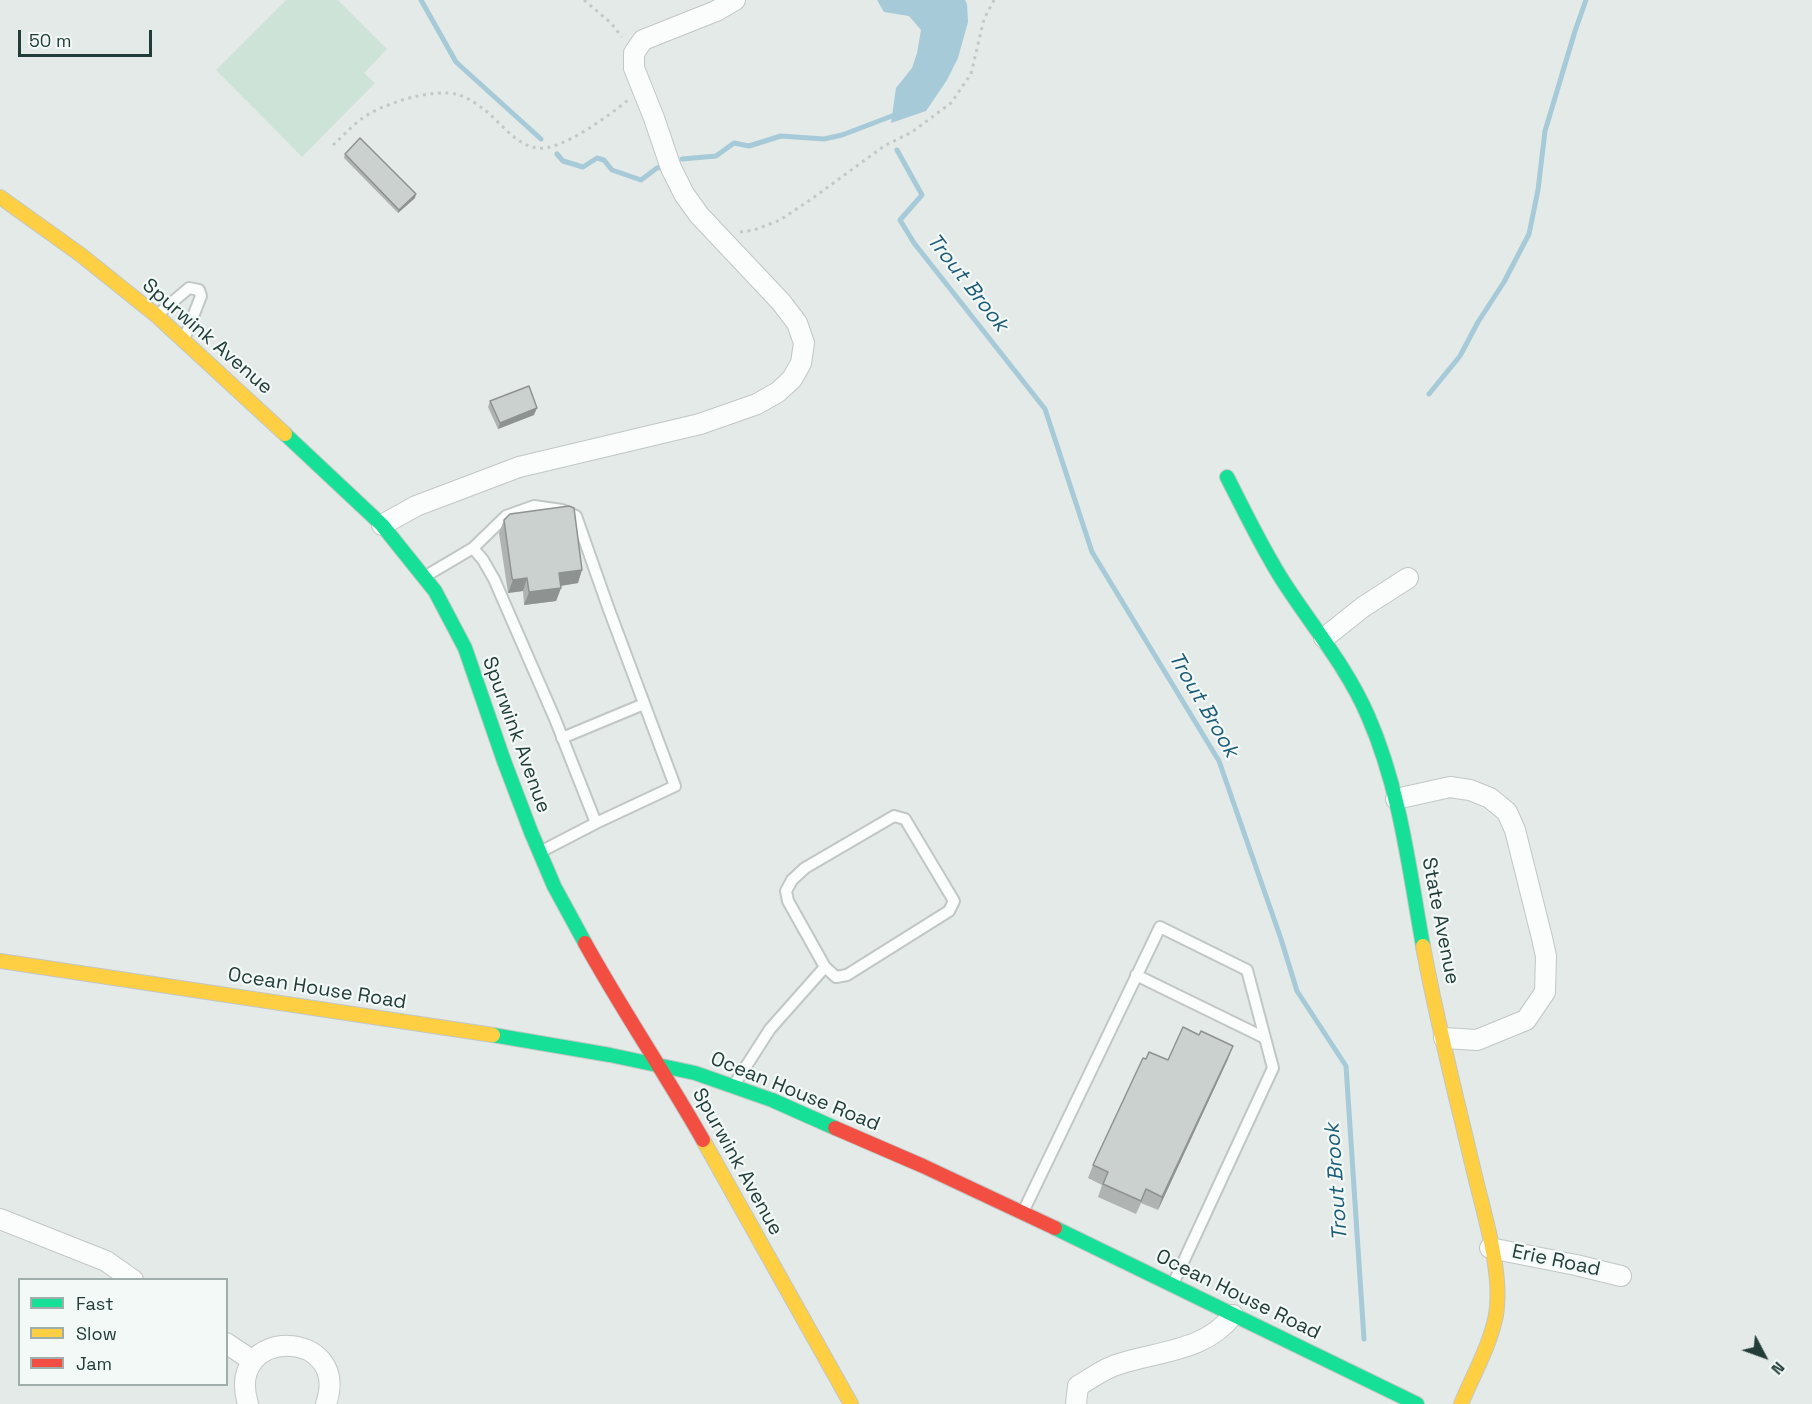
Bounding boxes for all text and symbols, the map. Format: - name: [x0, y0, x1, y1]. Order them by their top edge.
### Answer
- scale bar: [21, 18, 154, 56]
- text: 50 m: [29, 29, 71, 52]
- water label: Trout Brook: [921, 229, 1013, 337]
- street label: Spurwink Avenue: [137, 274, 277, 400]
- water label: Trout Brook: [1163, 648, 1243, 762]
- street label: Spurwink Avenue: [477, 654, 555, 816]
- street label: State Avenue: [1416, 856, 1464, 986]
- street label: Ocean House Road: [226, 963, 408, 1015]
- street label: Ocean House Road: [707, 1047, 883, 1137]
- street label: Spurwink Avenue: [687, 1084, 787, 1240]
- water label: Trout Brook: [1320, 1122, 1354, 1242]
- street label: Erie Road: [1510, 1240, 1602, 1282]
- street label: Ocean House Road: [1152, 1245, 1324, 1345]
- legend: [18, 1278, 228, 1386]
- text: Fast: [76, 1292, 113, 1315]
- text: Slow: [76, 1322, 117, 1345]
- north arrow: [1734, 1326, 1794, 1386]
- text: Jam: [76, 1352, 112, 1375]
- text: N: [1767, 1357, 1789, 1379]

